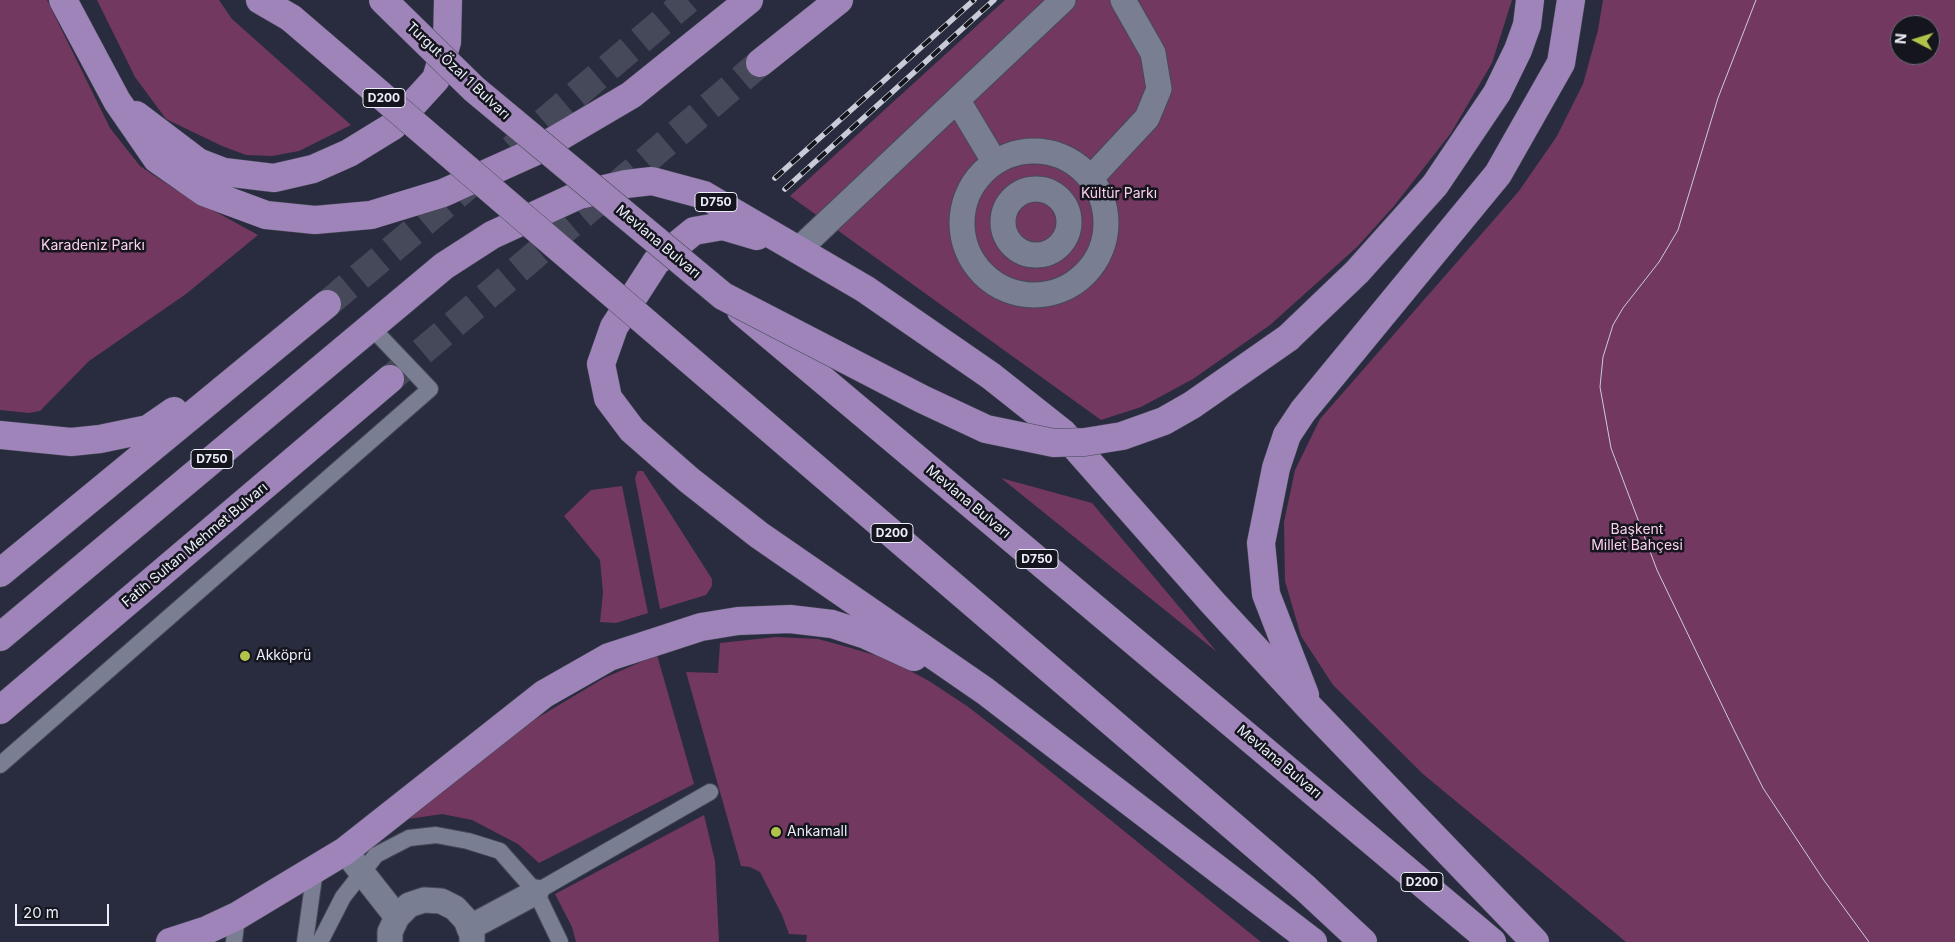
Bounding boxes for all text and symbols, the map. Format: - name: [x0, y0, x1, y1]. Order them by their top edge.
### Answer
- north arrow: [1890, 15, 1940, 65]
- street label: Turgut Özal 1 Bulvarı: [403, 19, 513, 123]
- text: N: [1892, 33, 1909, 45]
- road number: D200: [363, 89, 405, 108]
- park label: Kültür Parkı: [1081, 186, 1157, 202]
- road number: D750: [695, 192, 737, 212]
- street label: Mevlana Bulvarı: [612, 202, 704, 282]
- park label: Karadeniz Parkı: [41, 238, 145, 254]
- road number: D750: [191, 449, 233, 468]
- street label: Mevlana Bulvarı: [922, 462, 1014, 542]
- street label: Fatih Sultan Mehmet Bulvarı: [119, 479, 271, 611]
- park label: Başkent Millet Bahçesi: [1591, 522, 1683, 554]
- road number: D200: [871, 524, 913, 542]
- road number: D750: [1016, 550, 1058, 568]
- place label: Akköprü: [256, 648, 311, 664]
- marker: Akköprü: [238, 649, 252, 663]
- street label: Mevlana Bulvarı: [1233, 722, 1325, 802]
- place label: Ankamall: [787, 824, 847, 840]
- marker: Ankamall: [769, 825, 783, 839]
- road number: D200: [1401, 872, 1443, 892]
- scale bar: [18, 894, 111, 926]
- text: 20 m: [23, 903, 59, 922]

